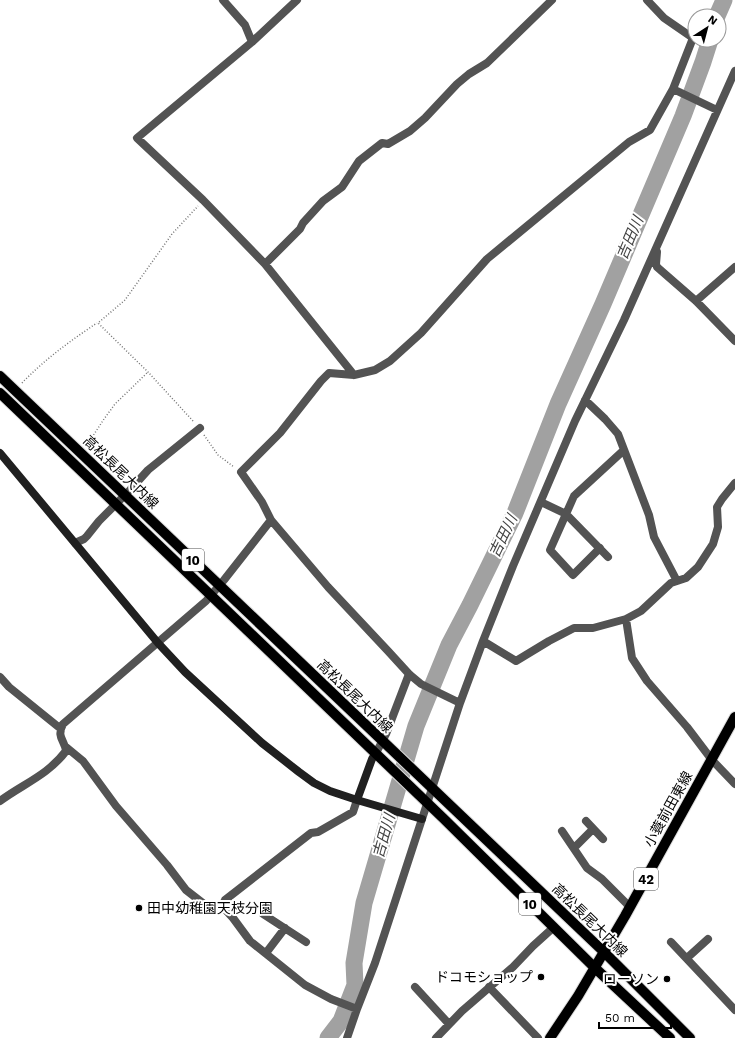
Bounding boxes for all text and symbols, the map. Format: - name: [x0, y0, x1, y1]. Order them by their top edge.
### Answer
- north arrow: [687, 8, 727, 48]
- text: N: [705, 13, 720, 28]
- water label: 吉田川: [613, 212, 648, 262]
- street label: 高松長尾大内線: [80, 432, 162, 512]
- water label: 吉田川: [485, 510, 522, 560]
- road number: 10: [182, 549, 204, 571]
- street label: 高松長尾大内線: [314, 656, 396, 736]
- street label: 小蓑前田東線: [641, 768, 695, 850]
- water label: 吉田川: [369, 810, 399, 860]
- road number: 42: [634, 868, 658, 890]
- street label: 高松長尾大内線: [549, 880, 631, 960]
- road number: 10: [519, 893, 541, 915]
- place label: 田中幼稚園天枝分園: [147, 900, 273, 916]
- marker: 田中幼稚園天枝分園: [134, 903, 144, 913]
- place label: ドコモショップ: [435, 969, 533, 985]
- place label: ローソン: [603, 971, 659, 987]
- marker: ドコモショップ: [536, 972, 546, 982]
- marker: ローソン: [662, 974, 672, 984]
- scale bar: [599, 1004, 671, 1030]
- text: 50 m: [605, 1011, 635, 1025]

